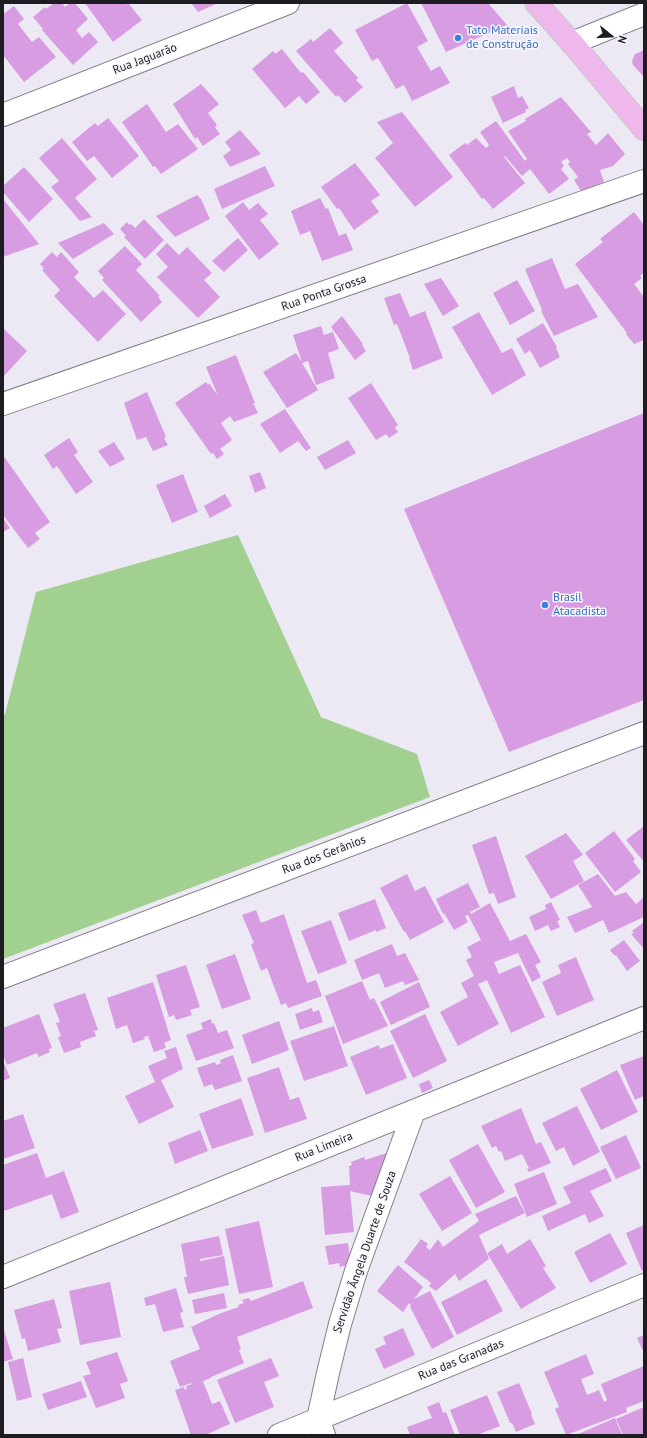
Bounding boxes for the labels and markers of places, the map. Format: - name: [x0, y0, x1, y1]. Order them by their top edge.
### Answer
- place label: Tato Materiais de Construção: [466, 24, 539, 52]
- marker: Tato Materiais de Construção: [453, 33, 463, 43]
- place label: Brasil Atacadista: [553, 591, 606, 619]
- marker: Brasil Atacadista: [540, 600, 550, 610]

